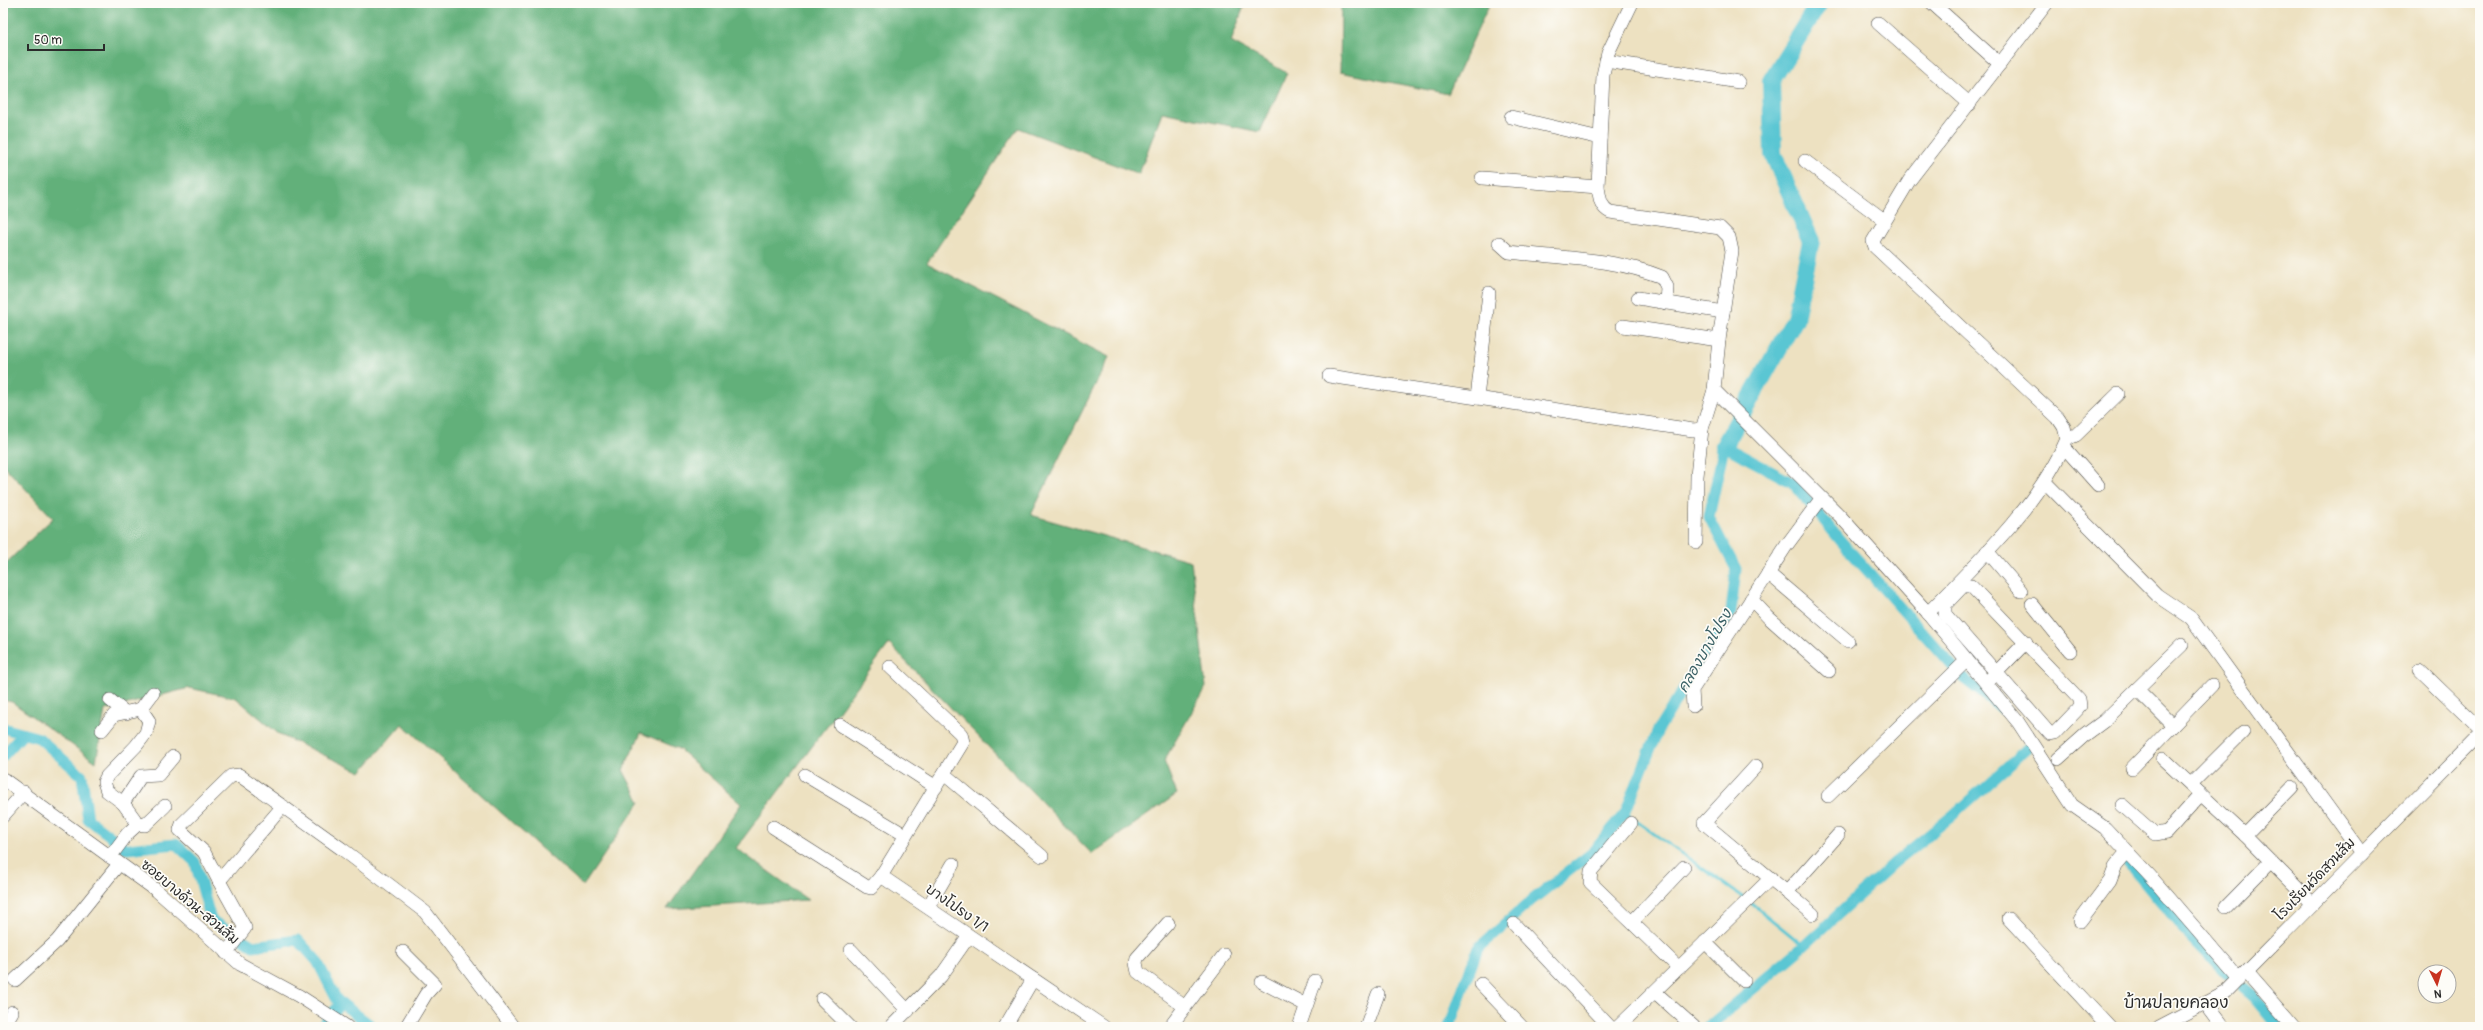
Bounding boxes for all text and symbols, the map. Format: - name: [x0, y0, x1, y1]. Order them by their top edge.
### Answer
- scale bar: [28, 26, 104, 52]
- text: 50 m: [34, 33, 62, 48]
- water label: คลองบางโปรง: [1673, 604, 1737, 696]
- street label: โรงเรียนวัดสวนส้ม: [2270, 833, 2359, 924]
- street label: ซอยบางด้วน-สวนส้ม: [137, 856, 243, 948]
- street label: บางโปรง 1/1: [922, 879, 992, 936]
- north arrow: [2417, 964, 2457, 1004]
- text: N: [2433, 987, 2442, 1000]
- district label: บ้านปลายคลอง: [2124, 992, 2228, 1013]

